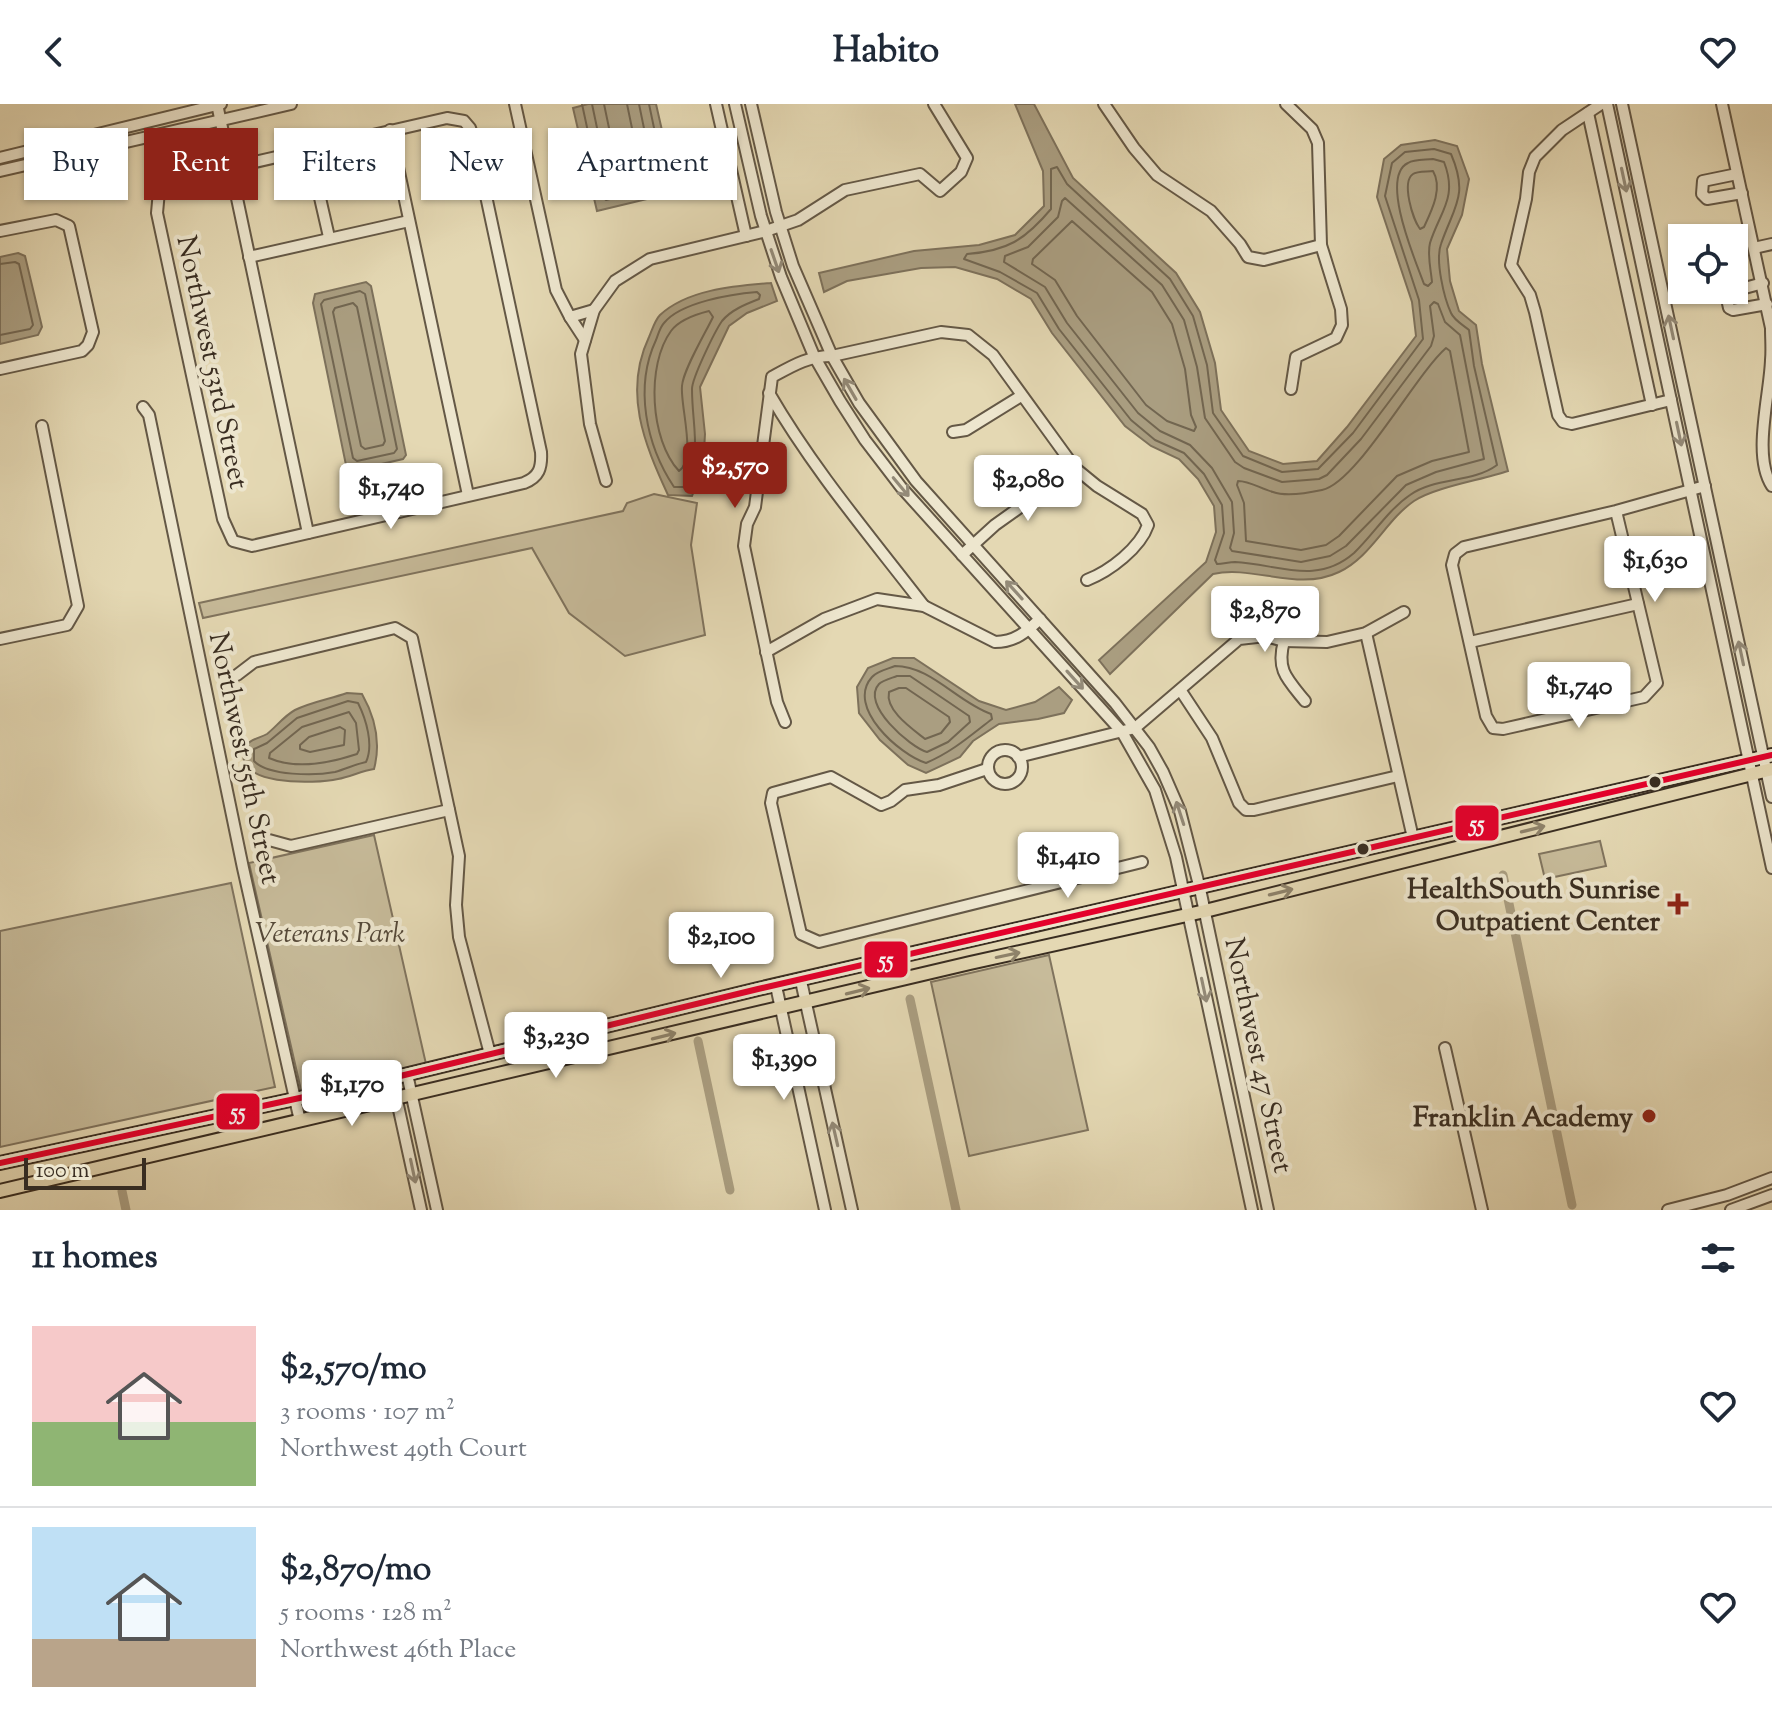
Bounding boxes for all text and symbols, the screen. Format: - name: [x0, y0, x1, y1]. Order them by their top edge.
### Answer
- text: Habito: [833, 26, 939, 78]
- icon: back: [32, 30, 76, 74]
- icon: heart: [1696, 30, 1740, 74]
- chip: Buy: [24, 128, 128, 200]
- chip: Rent: [144, 128, 258, 200]
- chip: Filters: [274, 128, 405, 200]
- chip: New: [421, 128, 532, 200]
- chip: Apartment: [548, 128, 737, 200]
- one-way arrow: [1617, 167, 1632, 193]
- map controls: [1668, 224, 1748, 304]
- button: locate: [1668, 224, 1748, 304]
- street label: Northwest 53rd Street: [165, 232, 258, 494]
- one-way arrow: [769, 248, 784, 273]
- one-way arrow: [1663, 315, 1678, 341]
- one-way arrow: [842, 378, 858, 401]
- one-way arrow: [1672, 421, 1687, 447]
- pin: $2,570: [670, 442, 800, 510]
- text: $2,570: [701, 449, 769, 486]
- pin: $2,080: [963, 455, 1093, 523]
- text: $2,080: [992, 462, 1064, 499]
- pin: $1,740: [326, 463, 456, 531]
- text: $1,740: [357, 470, 425, 507]
- one-way arrow: [892, 476, 910, 496]
- pin: $1,630: [1590, 536, 1720, 604]
- text: $1,630: [1622, 543, 1688, 580]
- one-way arrow: [1006, 581, 1024, 601]
- pin: $2,870: [1200, 586, 1330, 654]
- text: $2,870: [1229, 593, 1301, 630]
- street label: Northwest 55th Street: [197, 629, 289, 889]
- one-way arrow: [1733, 641, 1748, 666]
- pin: $1,740: [1514, 662, 1644, 730]
- text: $1,740: [1545, 669, 1613, 706]
- one-way arrow: [1065, 670, 1084, 690]
- unlabelled marker: [1647, 774, 1663, 790]
- one-way arrow: [1172, 801, 1187, 827]
- line badge: 55: [1454, 804, 1500, 842]
- text: 55: [1467, 810, 1485, 842]
- one-way arrow: [1520, 821, 1545, 836]
- pin: $1,410: [1003, 832, 1133, 900]
- text: $1,410: [1036, 839, 1100, 876]
- unlabelled marker: [1355, 841, 1371, 857]
- place label: HealthSouth Sunrise Outpatient Center: [1407, 871, 1660, 943]
- one-way arrow: [1267, 884, 1293, 899]
- marker: HealthSouth Sunrise Outpatient Center: [1667, 893, 1689, 915]
- pin: $2,100: [656, 912, 786, 980]
- park label: Veterans Park: [255, 915, 405, 955]
- text: $2,100: [687, 919, 755, 956]
- street label: Northwest 47 Street: [1213, 934, 1302, 1177]
- line badge: 55: [863, 940, 909, 979]
- text: 55: [876, 946, 894, 978]
- one-way arrow: [995, 947, 1021, 962]
- one-way arrow: [1197, 977, 1212, 1003]
- one-way arrow: [844, 982, 870, 997]
- pin: $3,230: [491, 1012, 621, 1080]
- text: $3,230: [522, 1019, 590, 1056]
- one-way arrow: [650, 1028, 676, 1043]
- pin: $1,390: [719, 1034, 849, 1102]
- text: $1,390: [751, 1041, 817, 1078]
- pin: $1,170: [287, 1060, 417, 1128]
- text: $1,170: [320, 1067, 384, 1104]
- line badge: 55: [215, 1092, 261, 1131]
- text: 55: [228, 1098, 246, 1130]
- place label: Franklin Academy: [1413, 1099, 1633, 1139]
- marker: Franklin Academy: [1640, 1107, 1658, 1125]
- one-way arrow: [827, 1122, 842, 1147]
- scale bar: [24, 1154, 146, 1190]
- text: 100 m: [36, 1156, 89, 1188]
- one-way arrow: [406, 1158, 421, 1184]
- text: 11 homes: [32, 1234, 158, 1283]
- icon: filters: [1696, 1236, 1740, 1280]
- text: $2,570/mo: [280, 1345, 427, 1394]
- icon: home: [96, 1358, 192, 1454]
- icon: heart: [1696, 1384, 1740, 1428]
- text: 3 rooms · 107 m²: [280, 1394, 455, 1431]
- text: Northwest 49th Court: [280, 1431, 527, 1468]
- text: $2,870/mo: [280, 1546, 431, 1595]
- icon: home: [96, 1559, 192, 1655]
- icon: heart: [1696, 1585, 1740, 1629]
- text: 5 rooms · 128 m²: [280, 1595, 452, 1632]
- text: Northwest 46th Place: [280, 1632, 516, 1669]

